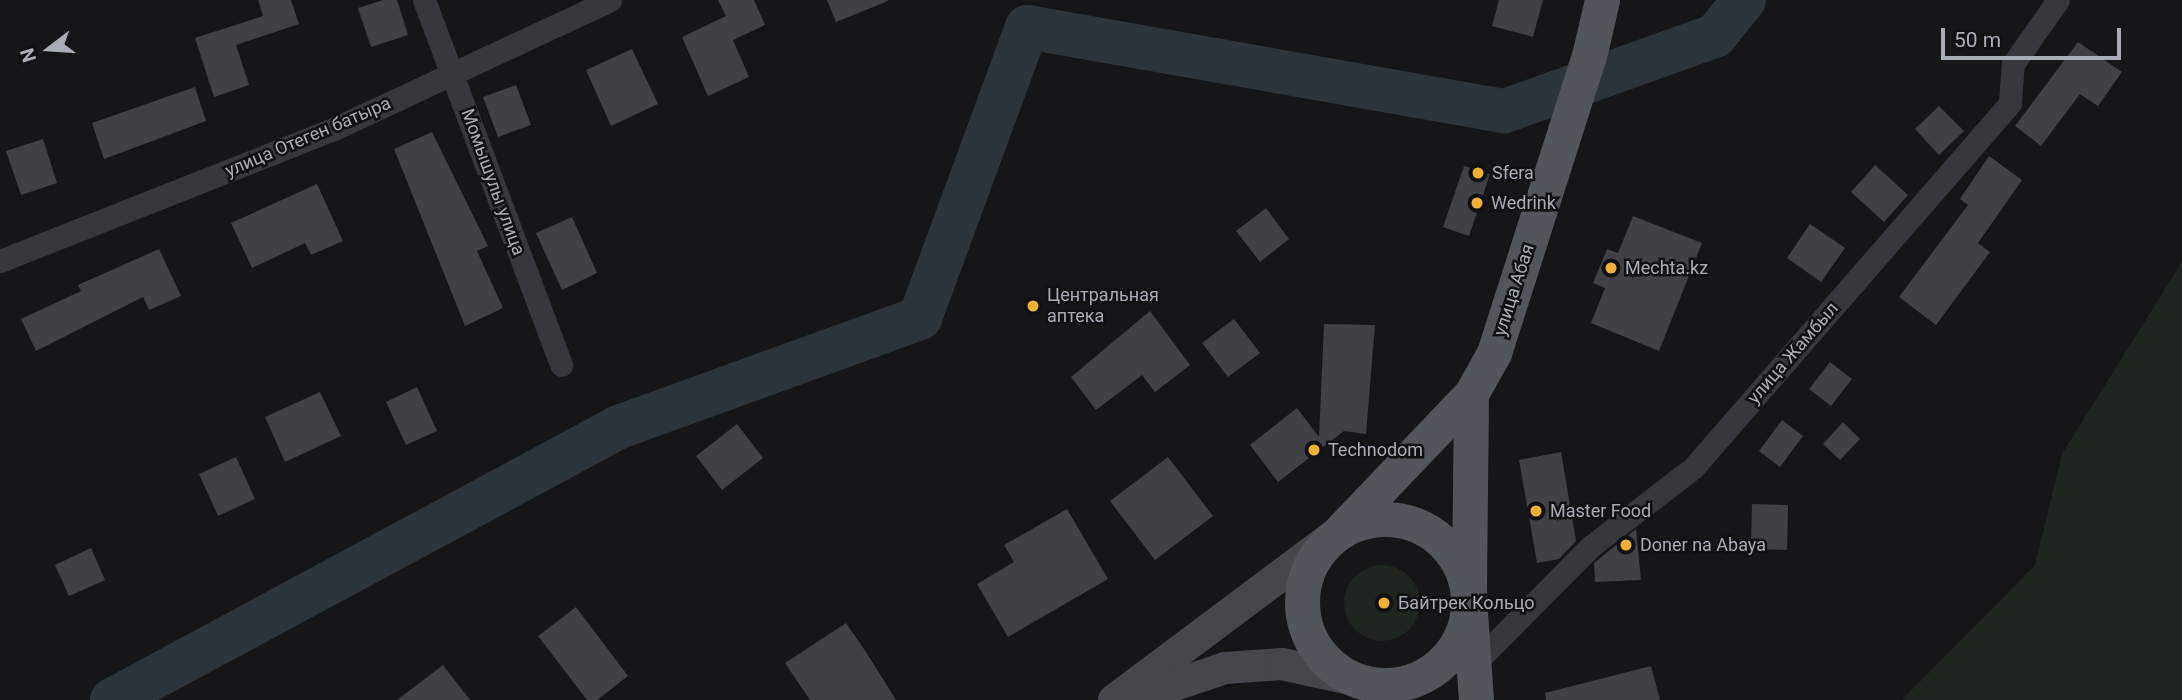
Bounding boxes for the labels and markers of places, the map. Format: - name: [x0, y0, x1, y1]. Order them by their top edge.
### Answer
- place label: Sfera: [1492, 162, 1534, 184]
- marker: Sfera: [1470, 165, 1486, 181]
- place label: Wedrink: [1491, 192, 1556, 214]
- marker: Wedrink: [1469, 195, 1485, 211]
- place label: Mechta.kz: [1625, 257, 1708, 279]
- marker: Mechta.kz: [1603, 260, 1619, 276]
- place label: Центральная аптека: [1047, 285, 1159, 328]
- marker: Центральная аптека: [1025, 298, 1041, 314]
- place label: Technodom: [1328, 439, 1423, 461]
- marker: Technodom: [1306, 442, 1322, 458]
- place label: Master Food: [1550, 500, 1651, 522]
- marker: Master Food: [1528, 503, 1544, 519]
- place label: Doner na Abaya: [1640, 534, 1766, 556]
- marker: Doner na Abaya: [1618, 537, 1634, 553]
- place label: Байтрек Кольцо: [1398, 592, 1535, 614]
- marker: Байтрек Кольцо: [1376, 595, 1392, 611]

